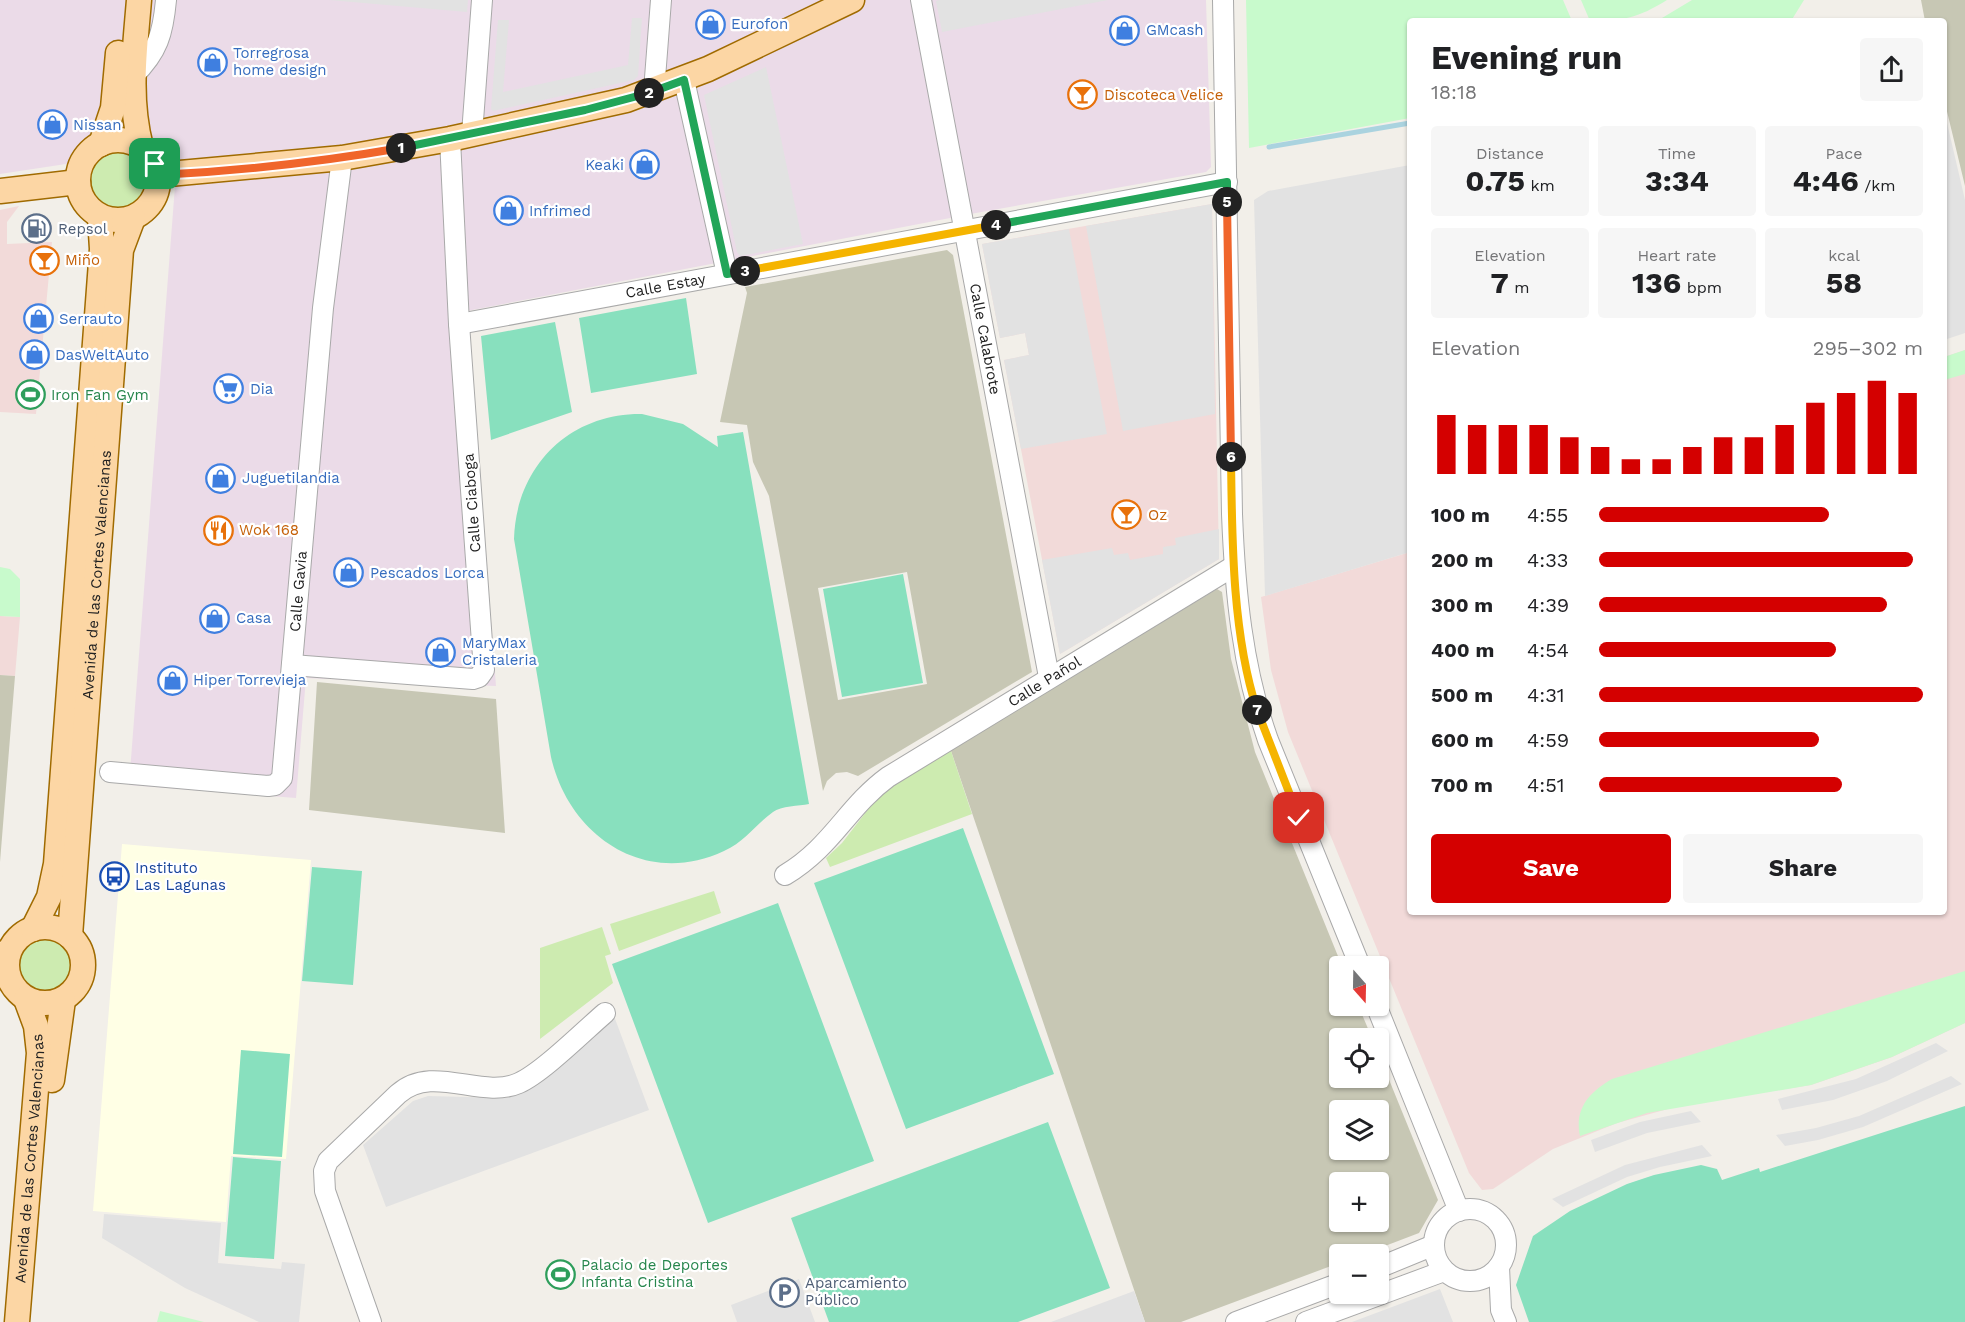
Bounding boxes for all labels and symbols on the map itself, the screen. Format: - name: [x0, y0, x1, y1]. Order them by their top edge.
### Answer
- shop icon: Eurofon: [694, 8, 726, 40]
- shop icon: GMcash: [1109, 14, 1141, 46]
- place label: Eurofon: [731, 15, 788, 33]
- place label: GMcash: [1146, 21, 1204, 39]
- place label: Torregrosa home design: [233, 44, 327, 79]
- shop icon: Torregrosa home design: [196, 46, 228, 78]
- pin: 2: [634, 78, 664, 108]
- bar icon: Discoteca Velice: [1067, 79, 1099, 111]
- place label: Discoteca Velice: [1104, 86, 1223, 104]
- shop icon: Nissan: [36, 109, 68, 141]
- place label: Nissan: [73, 116, 122, 134]
- pin: 1: [386, 133, 416, 163]
- pin: [129, 138, 180, 189]
- shop icon: Keaki: [629, 149, 661, 181]
- place label: Keaki: [585, 156, 624, 174]
- pin: 5: [1212, 187, 1242, 217]
- shop icon: Infrimed: [492, 195, 524, 227]
- place label: Infrimed: [529, 202, 591, 220]
- pin: 4: [981, 210, 1011, 240]
- fuel station icon: Repsol: [21, 213, 53, 245]
- place label: Repsol: [58, 220, 108, 238]
- bar icon: Miño: [28, 244, 60, 276]
- place label: Miño: [65, 251, 100, 269]
- pin: 3: [730, 256, 760, 286]
- street label: Calle Estay: [624, 270, 707, 302]
- street label: Calle Calabrote: [966, 282, 1004, 396]
- shop icon: Serrauto: [22, 303, 54, 335]
- place label: Serrauto: [59, 310, 122, 328]
- shop icon: DasWeltAuto: [18, 339, 50, 371]
- place label: DasWeltAuto: [55, 346, 149, 364]
- supermarket icon: Dia: [213, 373, 245, 405]
- sports icon: Iron Fan Gym: [14, 379, 46, 411]
- place label: Dia: [250, 380, 274, 398]
- place label: Iron Fan Gym: [51, 386, 149, 404]
- pin: 6: [1216, 442, 1246, 472]
- street label: Avenida de las Cortes Valencianas: [79, 450, 115, 700]
- street label: Calle Ciaboga: [460, 452, 484, 553]
- shop icon: Juguetilandia: [205, 462, 237, 494]
- place label: Juguetilandia: [242, 469, 340, 487]
- bar icon: Oz: [1111, 499, 1143, 531]
- place label: Oz: [1148, 506, 1167, 524]
- restaurant icon: Wok 168: [202, 514, 234, 546]
- place label: Wok 168: [239, 521, 299, 539]
- street label: Calle Gavia: [286, 550, 311, 633]
- shop icon: Pescados Lorca: [333, 557, 365, 589]
- place label: Pescados Lorca: [370, 564, 485, 582]
- shop icon: Casa: [199, 602, 231, 634]
- place label: Casa: [236, 609, 272, 627]
- place label: MaryMax Cristaleria: [462, 634, 537, 669]
- shop icon: MaryMax Cristaleria: [425, 636, 457, 668]
- street label: Calle Pañol: [1005, 652, 1085, 711]
- shop icon: Hiper Torrevieja: [156, 664, 188, 696]
- place label: Hiper Torrevieja: [193, 671, 307, 689]
- pin: 7: [1242, 695, 1272, 725]
- pin: [1273, 792, 1324, 843]
- place label: Instituto Las Lagunas: [135, 859, 226, 894]
- bus stop icon: Instituto Las Lagunas: [98, 861, 130, 893]
- north arrow: [1329, 956, 1389, 1016]
- street label: Avenida de las Cortes Valencianas: [11, 1033, 48, 1284]
- place label: Palacio de Deportes Infanta Cristina: [581, 1256, 728, 1291]
- sports icon: Palacio de Deportes Infanta Cristina: [544, 1258, 576, 1290]
- place label: Aparcamiento Público: [805, 1274, 907, 1309]
- parking icon: Aparcamiento Público: [768, 1276, 800, 1308]

